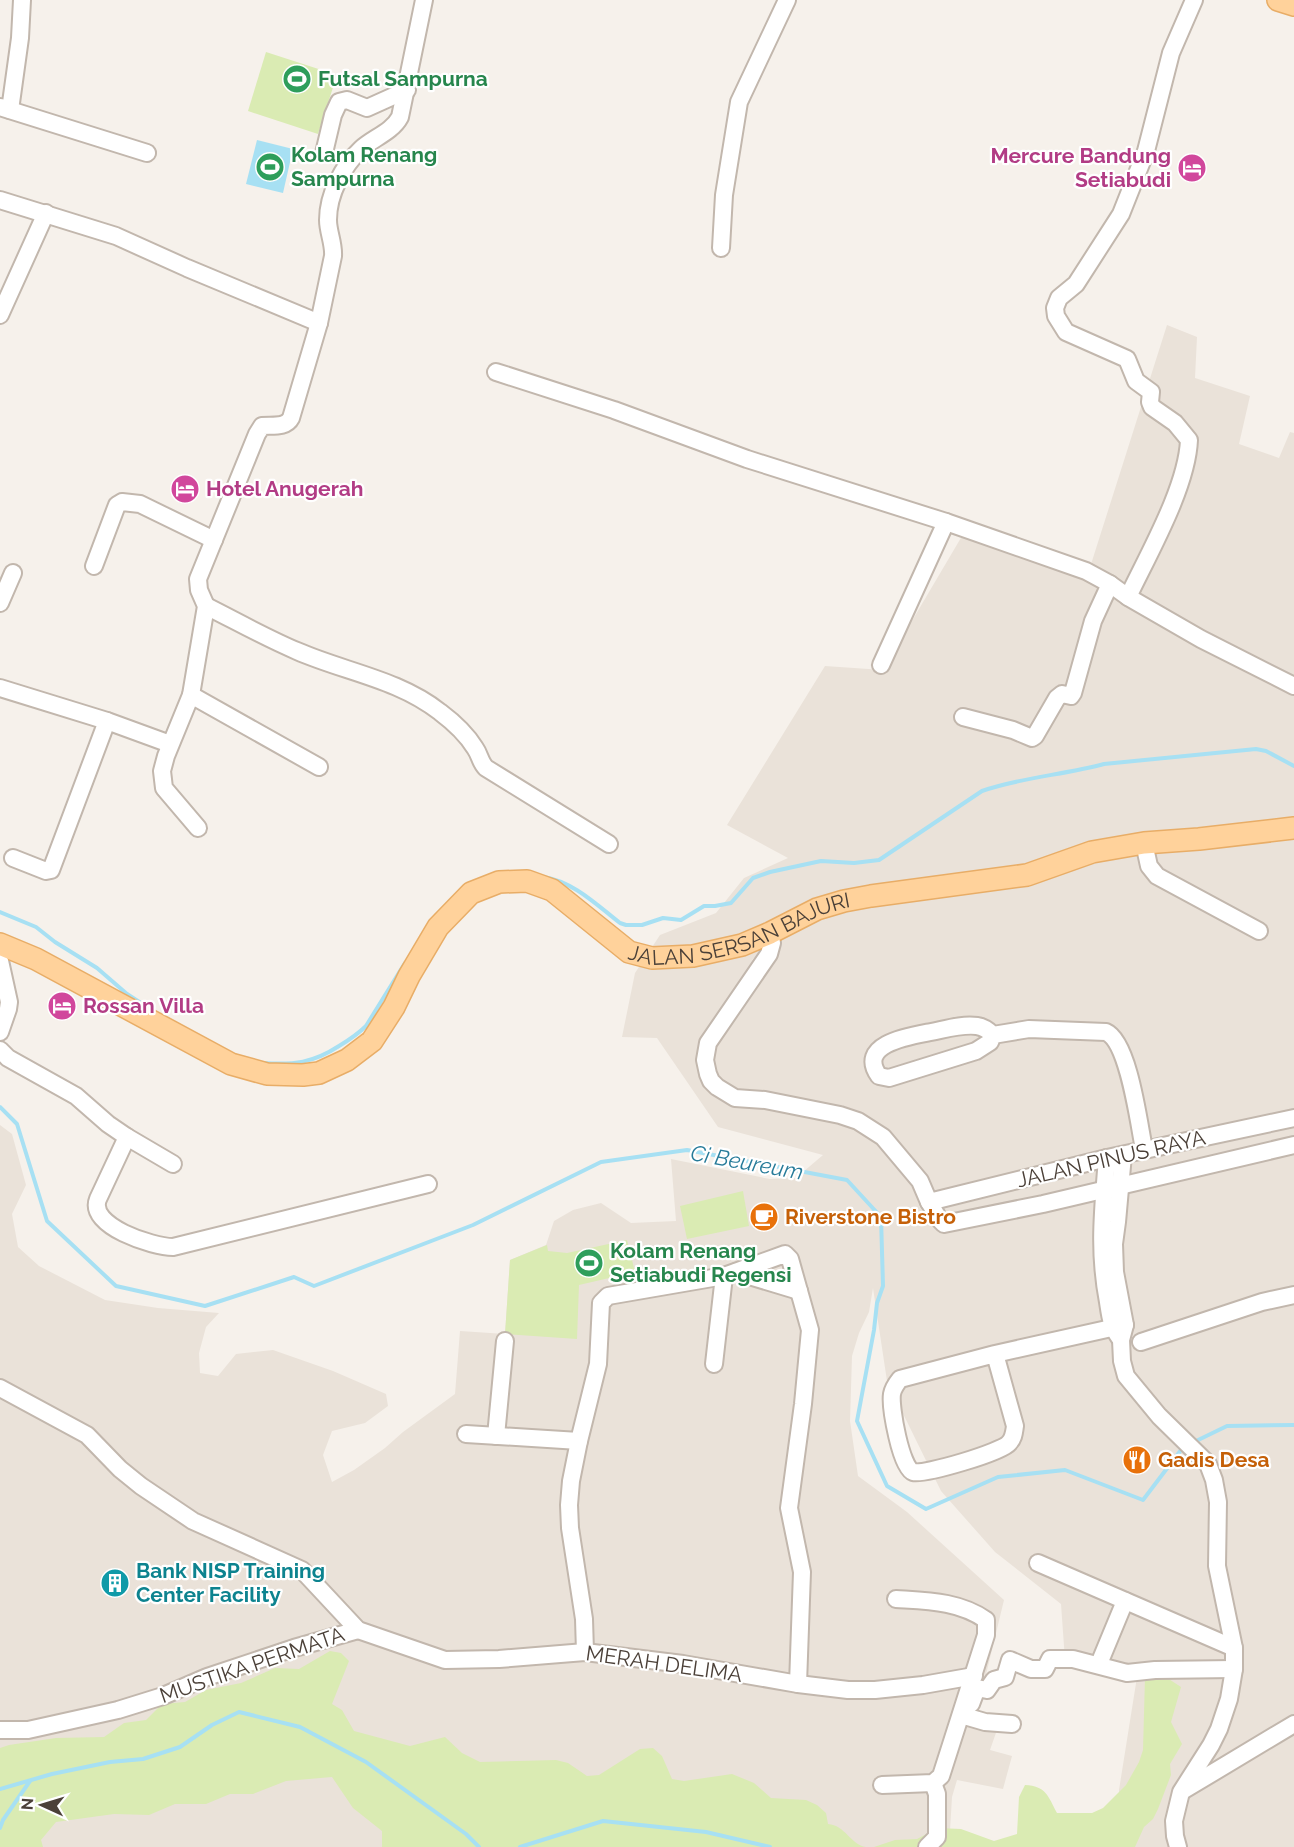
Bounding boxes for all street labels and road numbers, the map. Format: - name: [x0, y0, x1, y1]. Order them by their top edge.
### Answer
- street label: JALAN SERSAN BAJURI: [626, 887, 852, 970]
- street label: JALAN PINUS RAYA: [1014, 1125, 1208, 1192]
- street label: MUSTIKA PERMATA: [156, 1621, 348, 1708]
- street label: MERAH DELIMA: [584, 1640, 744, 1687]

